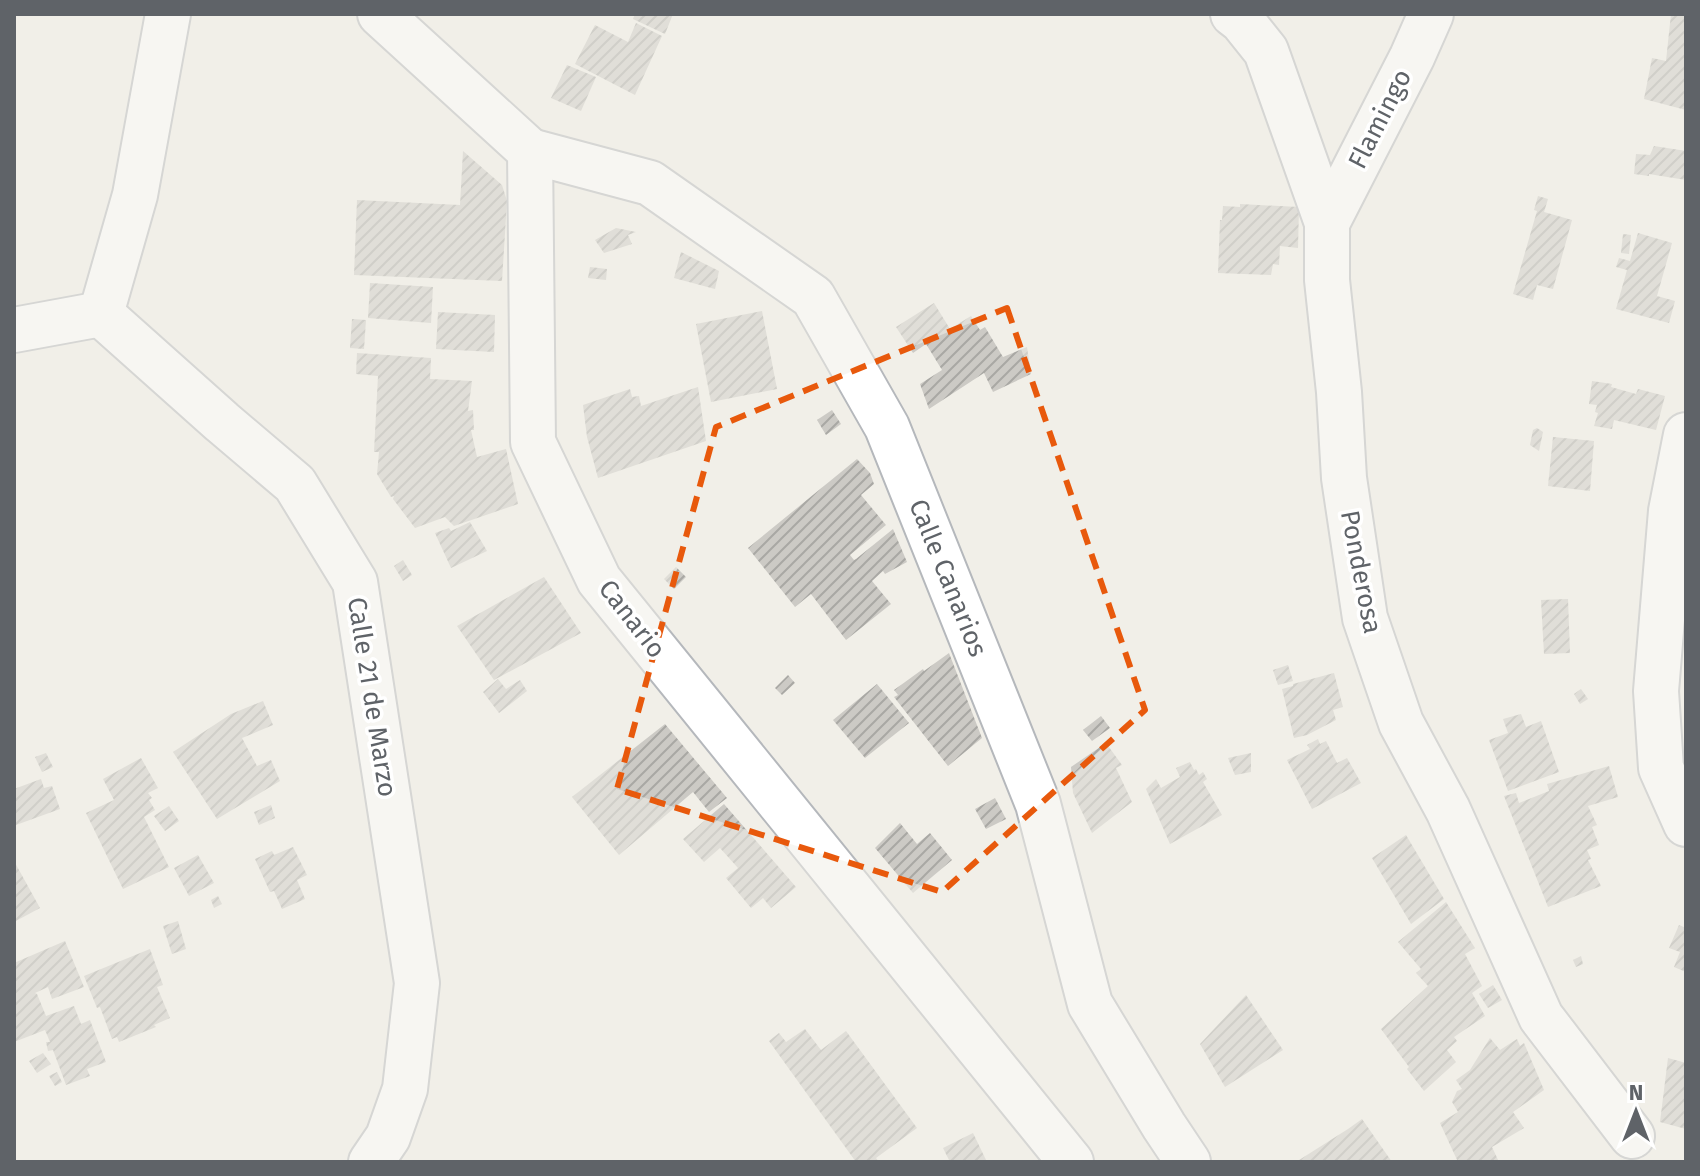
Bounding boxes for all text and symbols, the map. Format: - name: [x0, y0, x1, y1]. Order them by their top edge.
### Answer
- street label: Flamingo: [1342, 64, 1418, 174]
- street label: Calle Canarios: [902, 495, 994, 661]
- street label: Ponderosa: [1334, 508, 1388, 636]
- street label: Canario: [592, 574, 672, 664]
- street label: Calle 21 de Marzo: [341, 595, 403, 799]
- north arrow: [1596, 1072, 1676, 1152]
- text: N: [1629, 1079, 1643, 1106]

